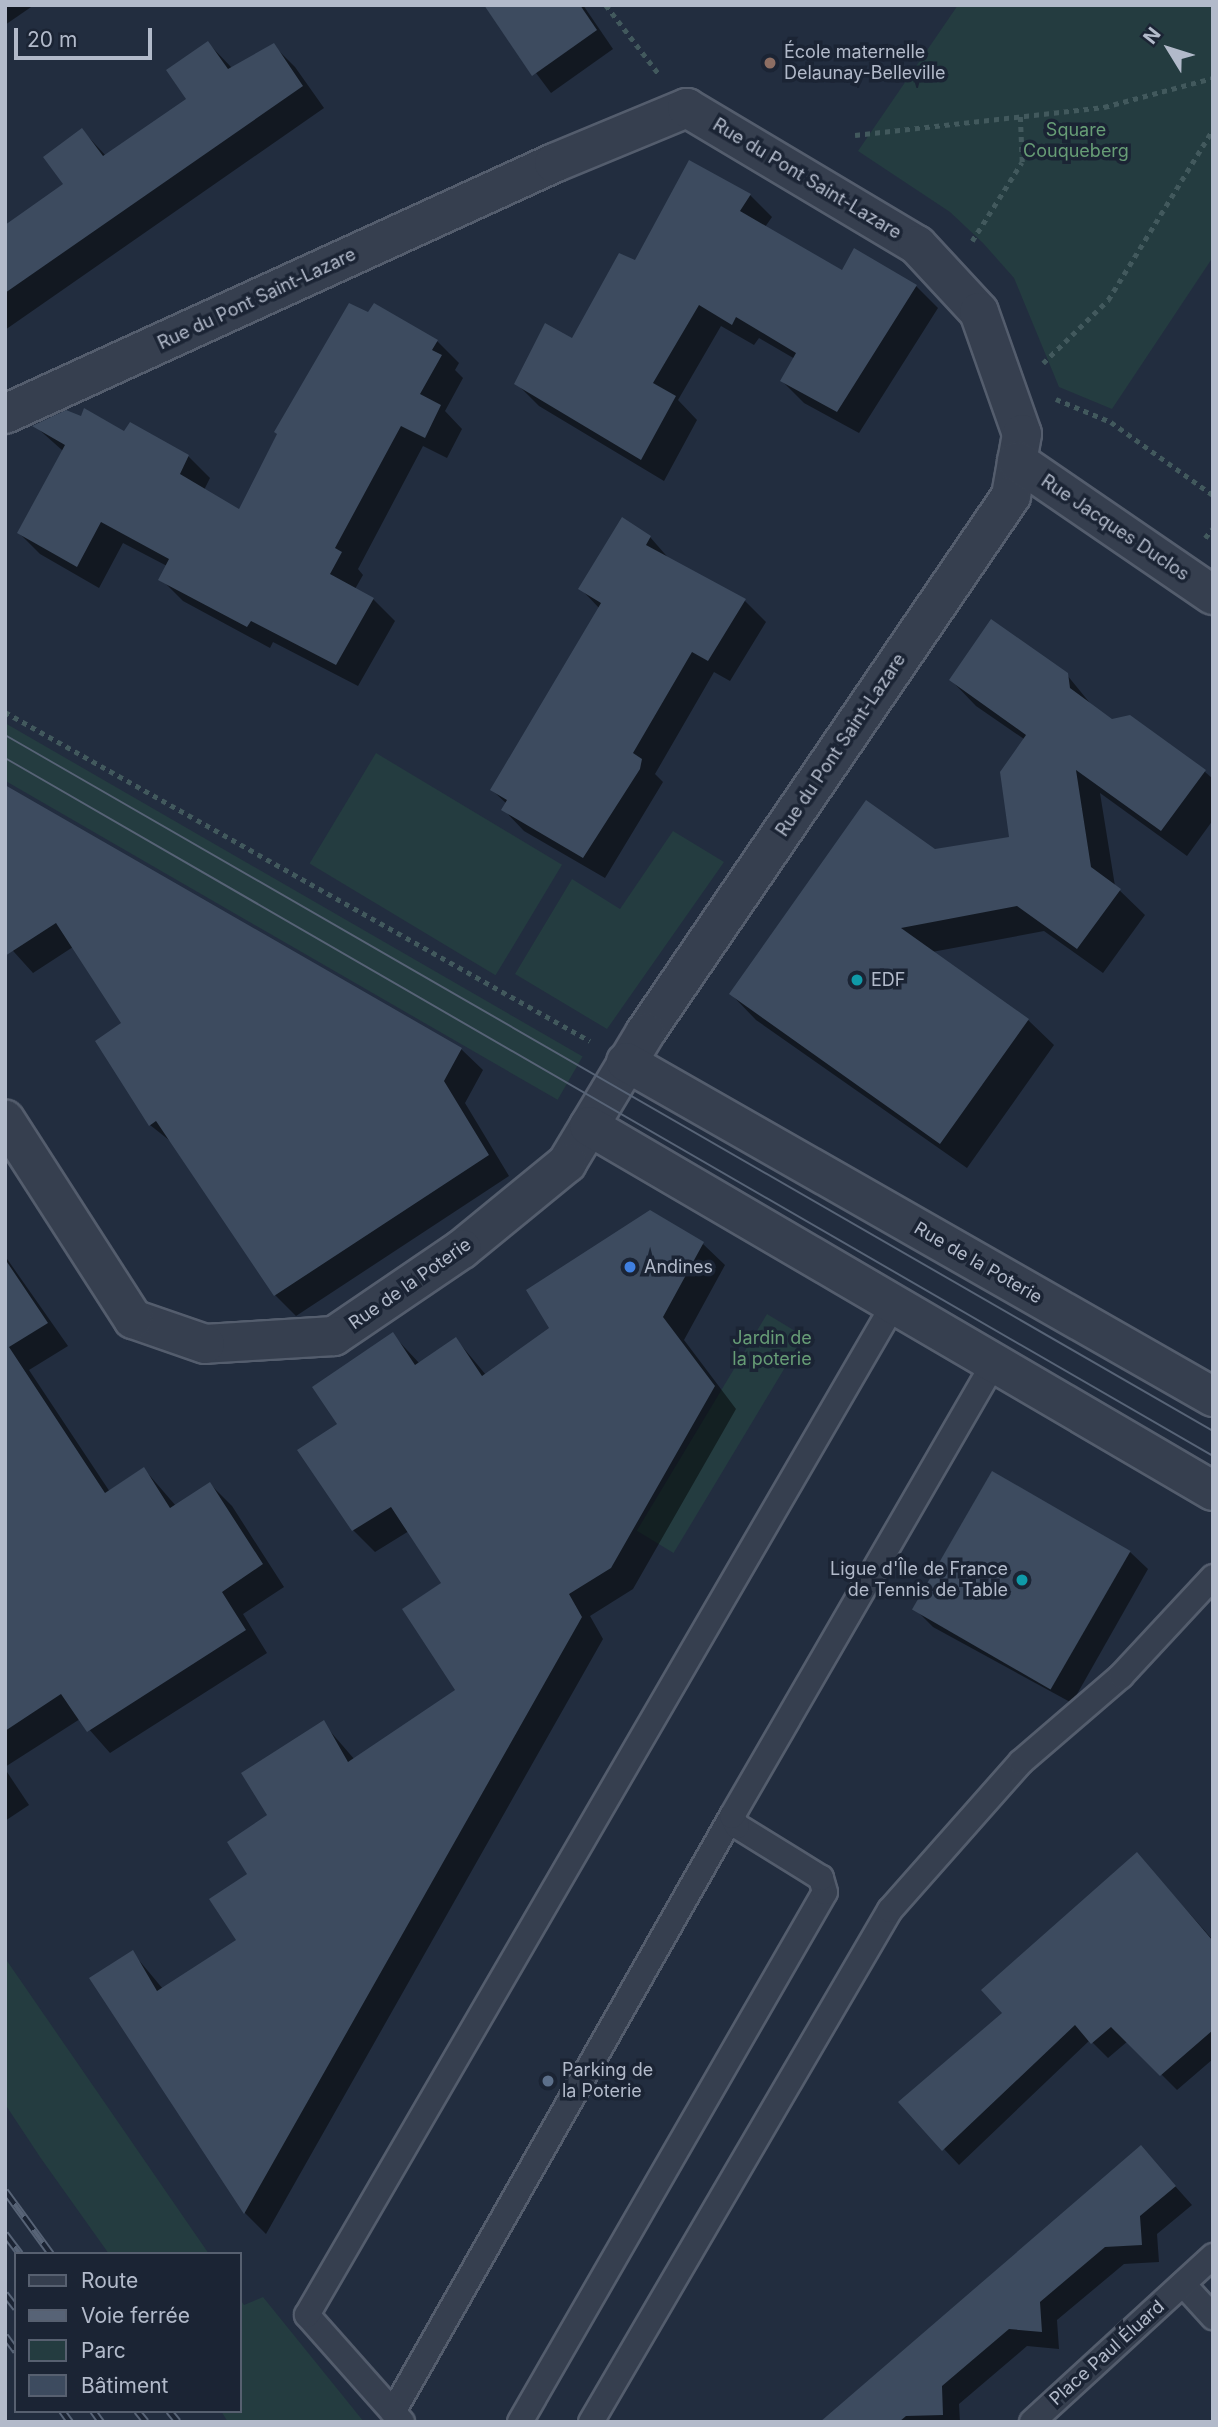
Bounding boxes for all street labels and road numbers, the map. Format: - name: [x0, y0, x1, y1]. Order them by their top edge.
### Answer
- street label: Rue du Pont Saint-Lazare: [709, 114, 905, 244]
- street label: Rue du Pont Saint-Lazare: [155, 244, 359, 354]
- street label: Rue Jacques Duclos: [1037, 470, 1193, 586]
- street label: Rue du Pont Saint-Lazare: [772, 649, 910, 841]
- street label: Rue de la Poterie: [910, 1218, 1046, 1308]
- street label: Rue de la Poterie: [345, 1234, 475, 1334]
- street label: Place Paul Éluard: [1045, 2296, 1169, 2410]

